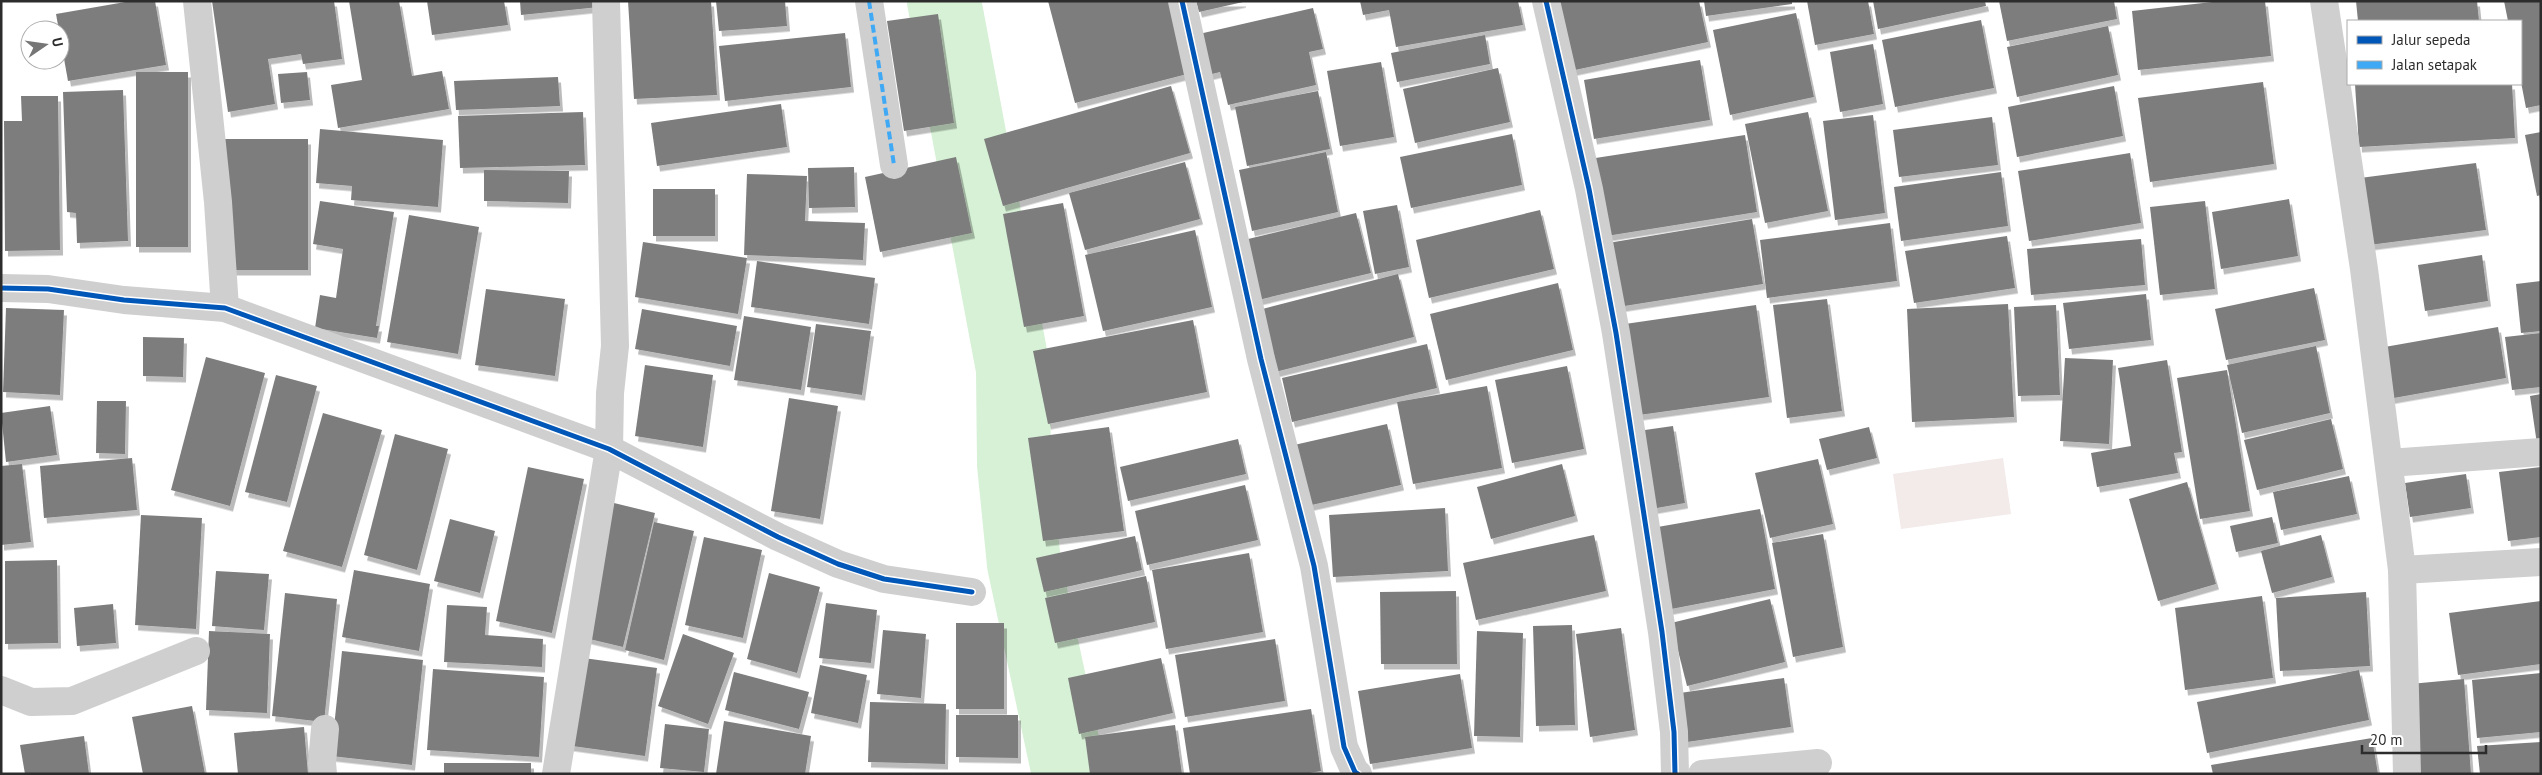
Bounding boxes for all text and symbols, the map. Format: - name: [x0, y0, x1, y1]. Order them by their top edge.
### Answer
- north arrow: [20, 20, 70, 70]
- legend: [2347, 20, 2522, 85]
- text: Jalur sepeda: [2391, 30, 2471, 49]
- text: U: [48, 36, 67, 48]
- text: Jalan setapak: [2391, 55, 2478, 74]
- scale bar: [2362, 722, 2486, 754]
- text: 20 m: [2370, 730, 2403, 749]

